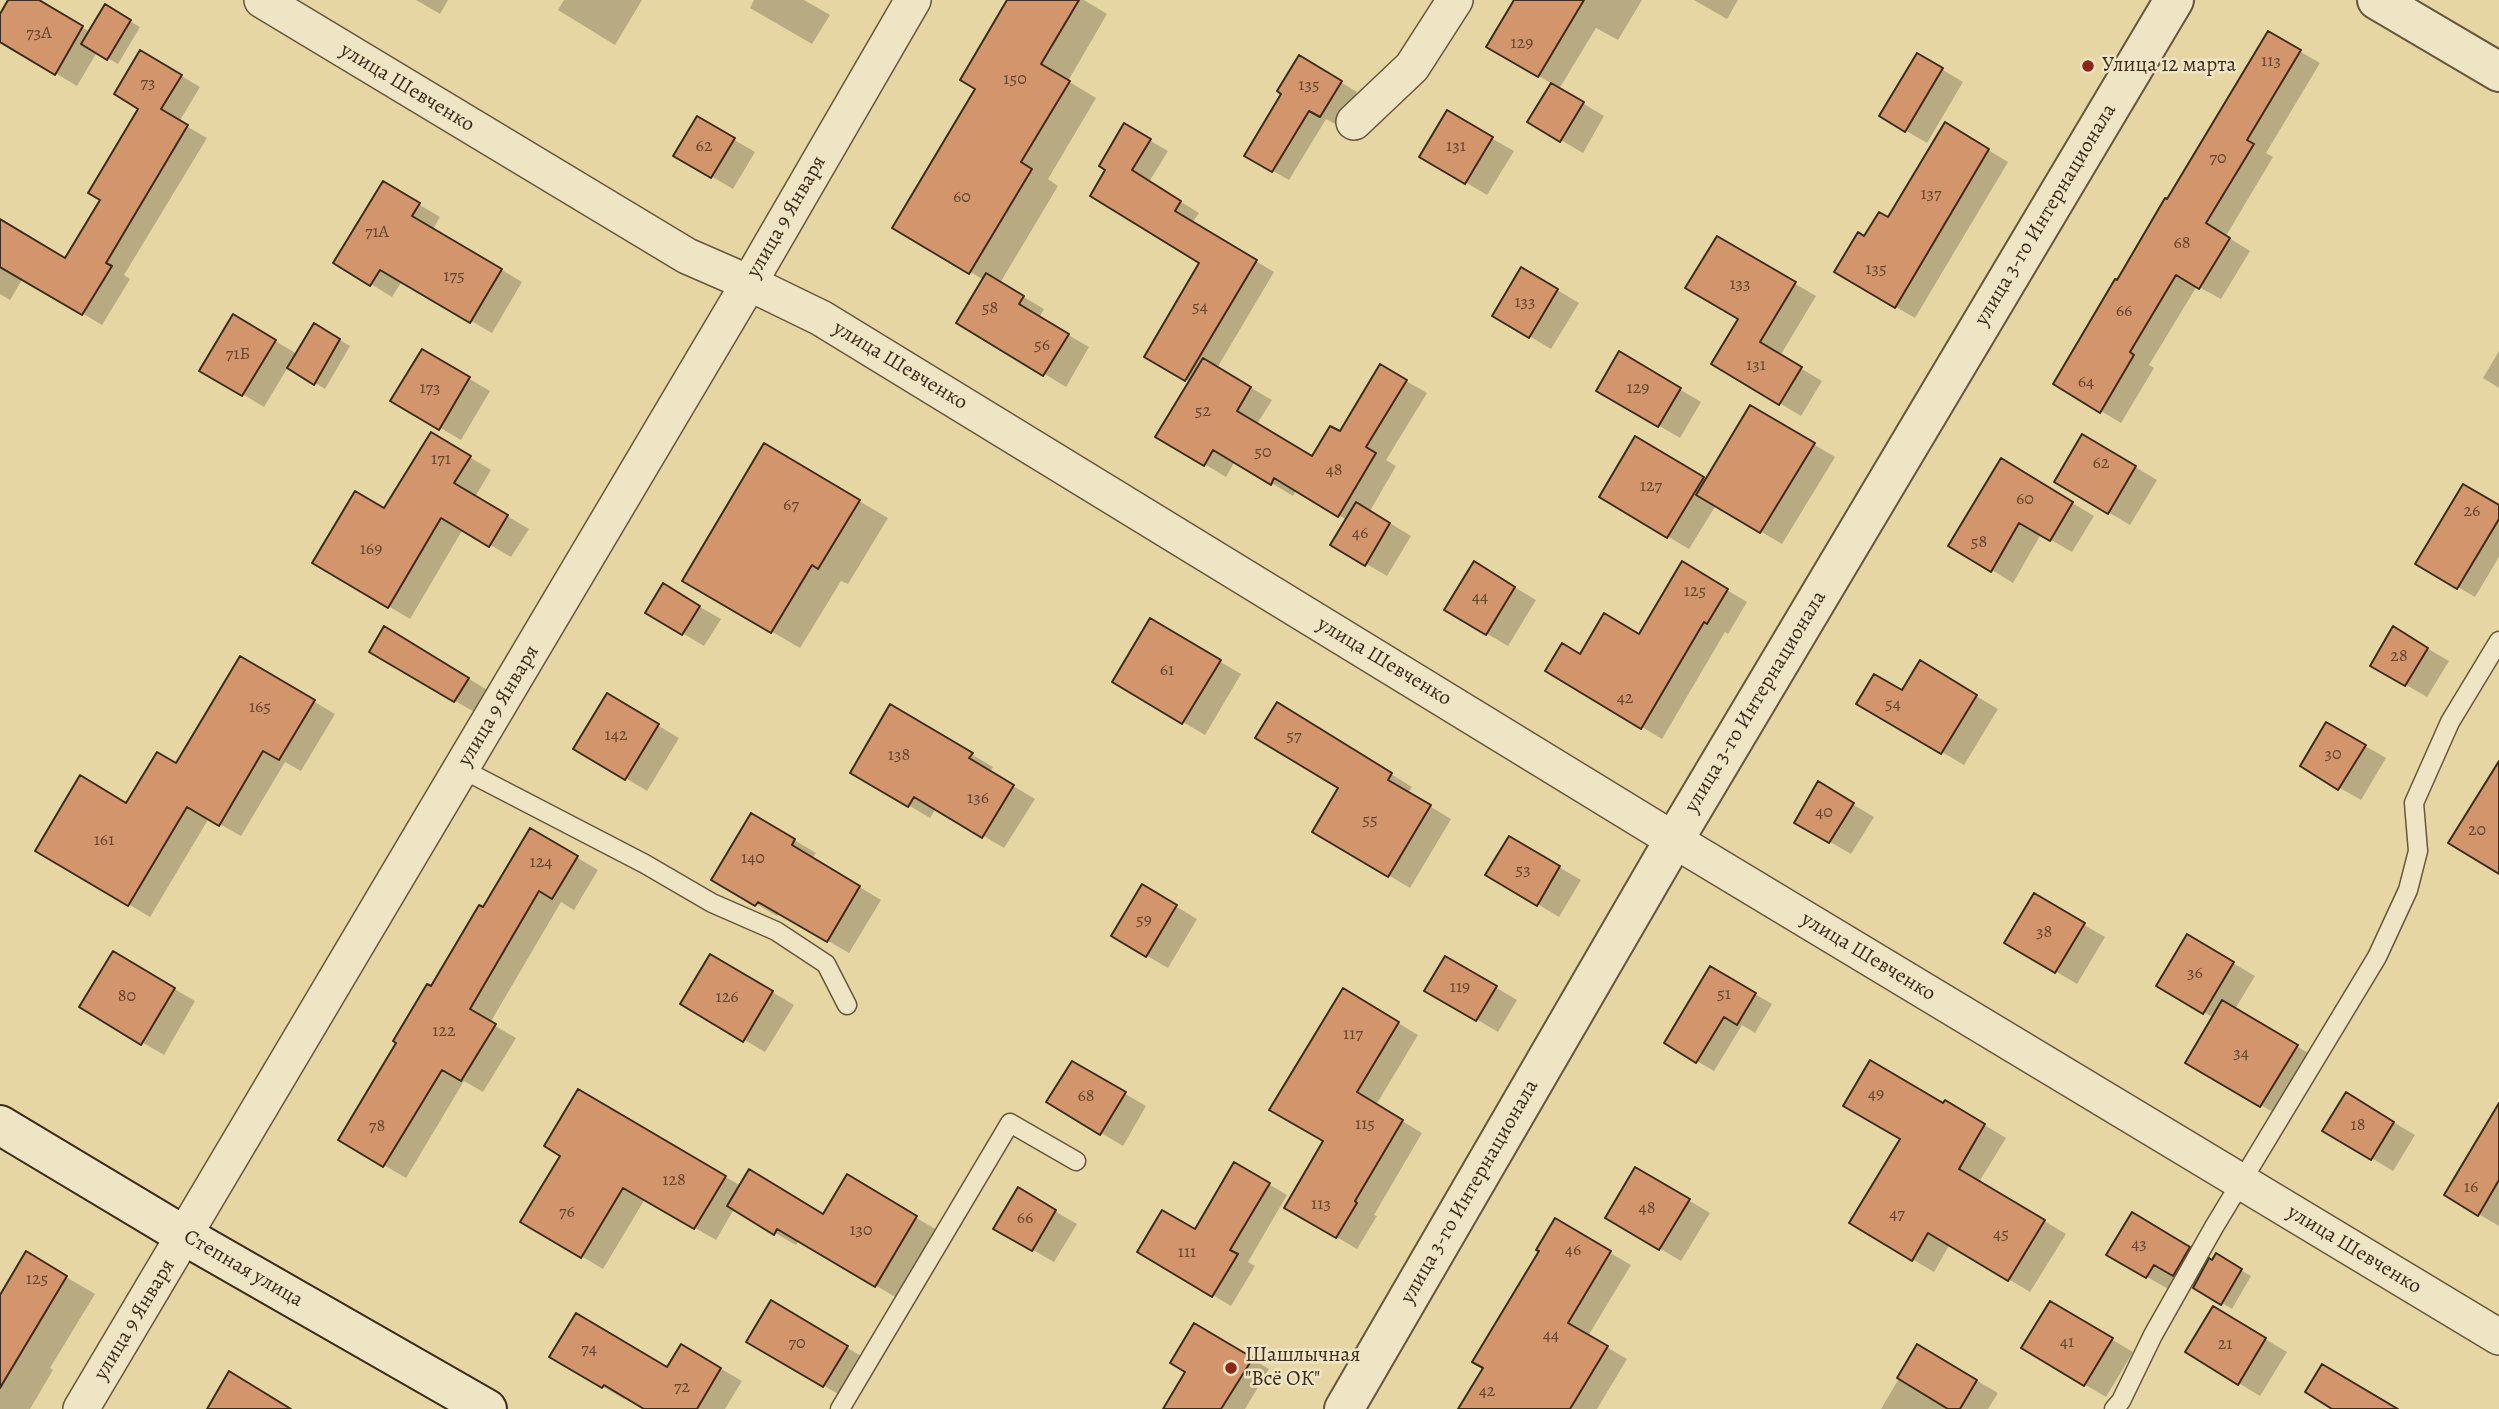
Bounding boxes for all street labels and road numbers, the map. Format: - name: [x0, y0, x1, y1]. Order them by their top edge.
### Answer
- street label: улица Шевченко: [335, 38, 479, 138]
- street label: улица 3-го Интернационала: [1970, 100, 2122, 330]
- street label: улица 9 Января: [742, 151, 832, 283]
- street label: улица Шевченко: [828, 316, 972, 416]
- street label: улица 3-го Интернационала: [1680, 587, 1832, 817]
- street label: улица Шевченко: [1312, 612, 1456, 712]
- street label: улица 9 Января: [453, 641, 545, 771]
- street label: улица Шевченко: [1796, 907, 1940, 1007]
- street label: улица 3-го Интернационала: [1396, 1076, 1544, 1308]
- street label: улица Шевченко: [2282, 1200, 2426, 1300]
- street label: Степная улица: [179, 1225, 307, 1313]
- street label: улица 9 Января: [89, 1255, 181, 1385]

